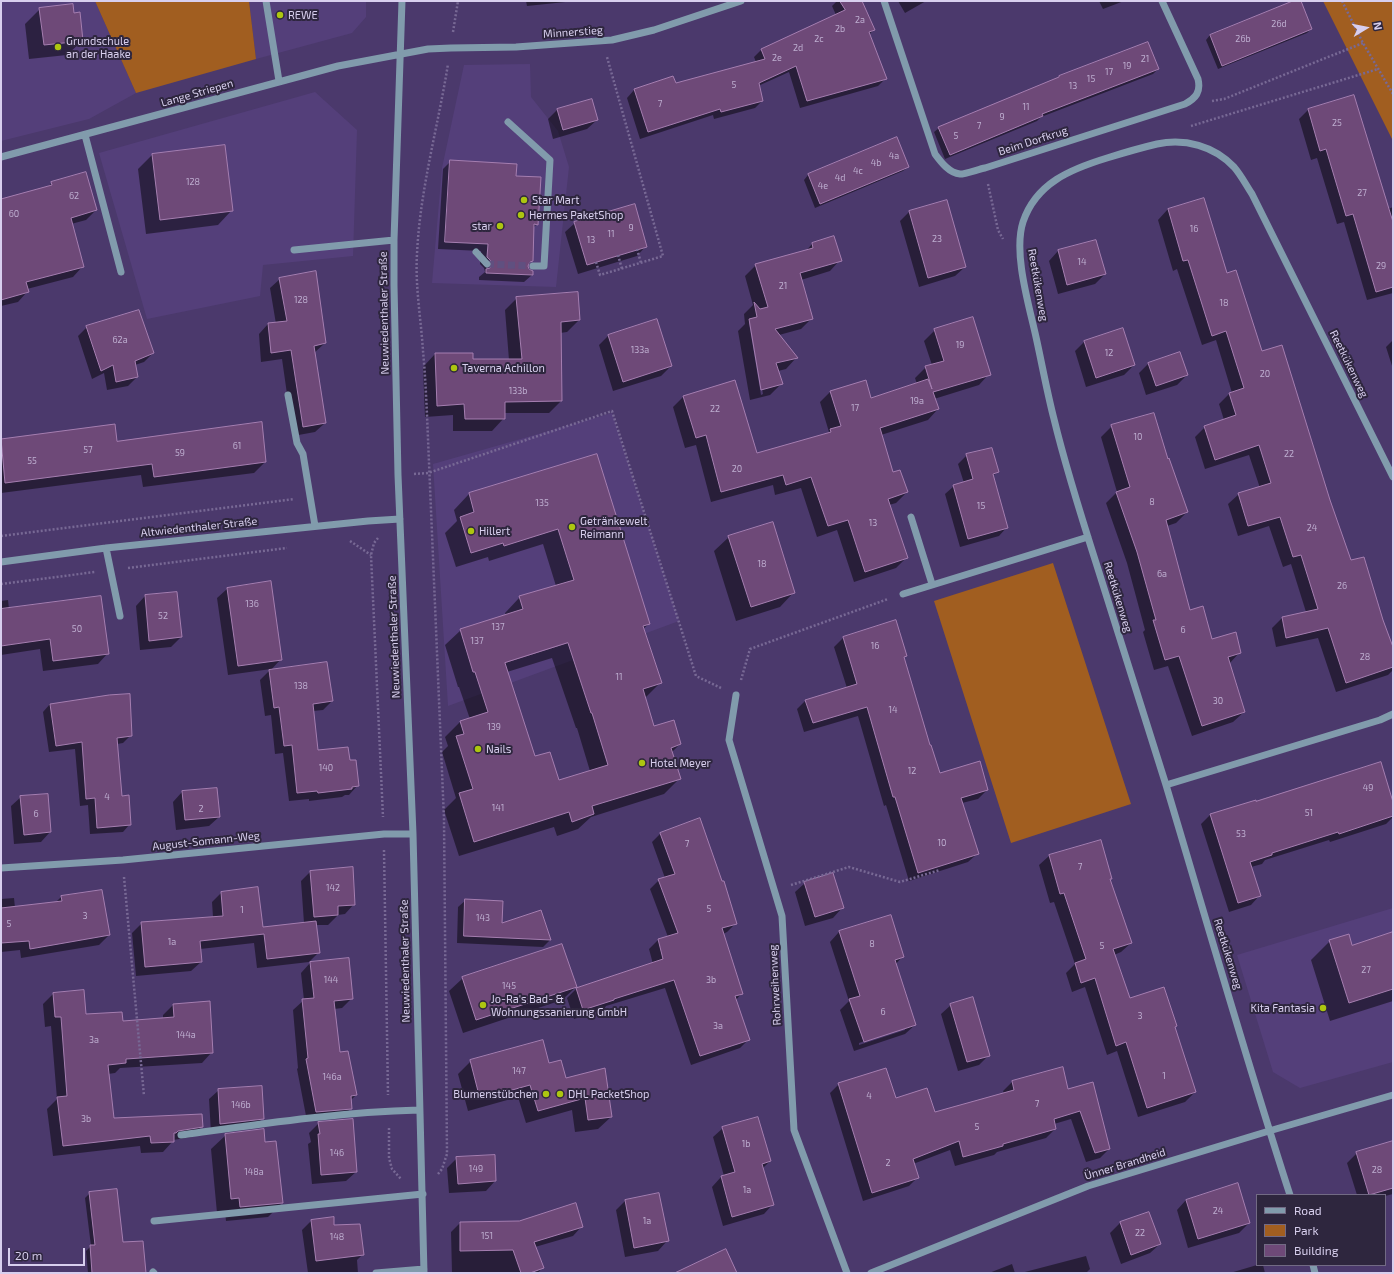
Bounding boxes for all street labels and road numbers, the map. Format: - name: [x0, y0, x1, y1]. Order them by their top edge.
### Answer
- street label: Minnerstieg: [543, 23, 603, 41]
- street label: Lange Striepen: [159, 76, 235, 110]
- street label: Beim Dorfkrug: [997, 124, 1069, 158]
- street label: Reetkükenweg: [1025, 248, 1051, 322]
- street label: Neuwiedenthaler Straße: [376, 251, 392, 375]
- street label: Reetkükenweg: [1327, 328, 1371, 400]
- street label: Altwiedenthaler Straße: [140, 514, 258, 540]
- street label: Reetkükenweg: [1101, 560, 1135, 634]
- street label: Neuwiedenthaler Straße: [385, 575, 403, 699]
- street label: August-Somann-Weg: [152, 829, 260, 853]
- street label: Neuwiedenthaler Straße: [397, 899, 413, 1023]
- street label: Reetkükenweg: [1211, 917, 1245, 991]
- street label: Rohrweihenweg: [766, 944, 784, 1026]
- street label: Ünner Brandheid: [1083, 1145, 1167, 1183]

